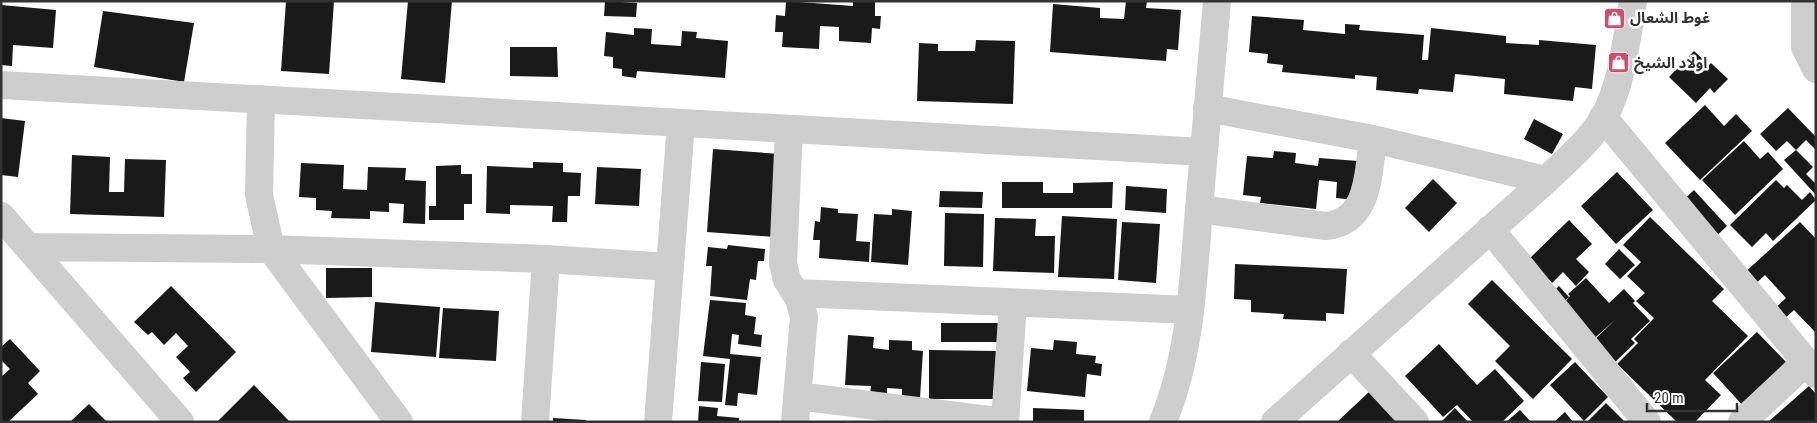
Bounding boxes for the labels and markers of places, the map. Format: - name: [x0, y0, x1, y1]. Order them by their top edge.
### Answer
- shop icon: غوط الشعال: [1602, 6, 1626, 30]
- place label: غوط الشعال: [1630, 9, 1710, 27]
- shop icon: اولاد الشيخ: [1606, 51, 1630, 75]
- place label: اولاد الشيخ: [1634, 54, 1707, 74]

